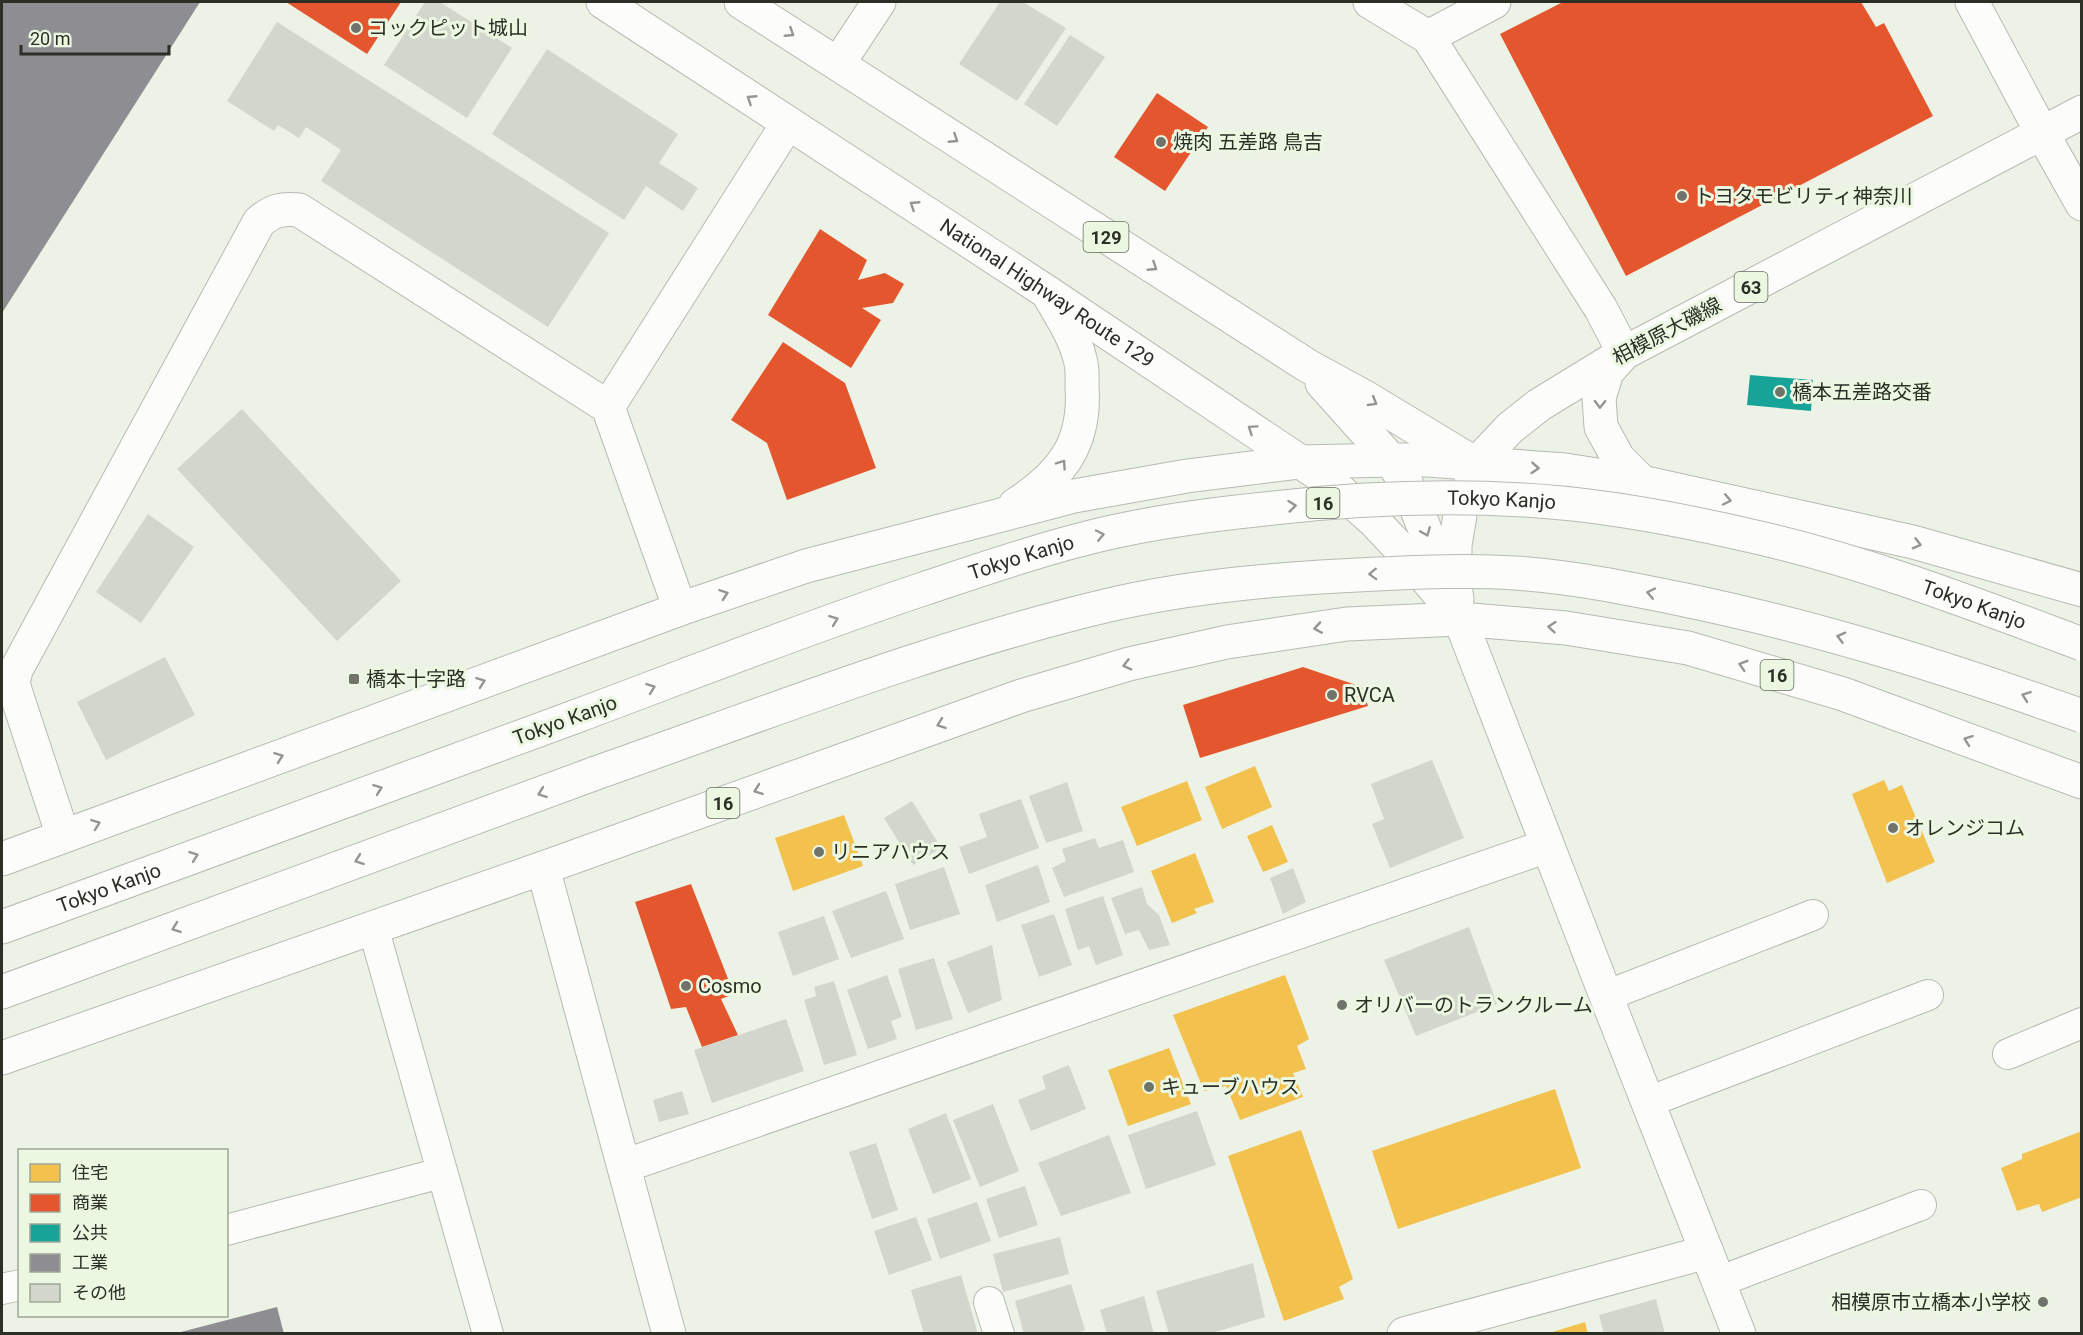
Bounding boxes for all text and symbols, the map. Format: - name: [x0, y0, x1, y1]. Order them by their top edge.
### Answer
- place label: コックピット城山: [368, 16, 528, 40]
- scale bar: [21, 18, 170, 56]
- marker: コックピット城山: [349, 21, 363, 35]
- one-way arrow: [784, 26, 794, 38]
- text: 20 m: [30, 28, 70, 49]
- one-way arrow: [747, 95, 758, 106]
- place label: 焼肉 五差路 鳥吉: [1173, 130, 1323, 154]
- one-way arrow: [947, 132, 958, 143]
- marker: 焼肉 五差路 鳥吉: [1154, 135, 1168, 149]
- place label: トヨタモビリティ神奈川: [1694, 184, 1913, 208]
- marker: トヨタモビリティ神奈川: [1675, 189, 1689, 203]
- one-way arrow: [910, 201, 920, 213]
- street label: National Highway Route 129: [936, 213, 1159, 373]
- road number: 129: [1084, 222, 1128, 252]
- one-way arrow: [1146, 260, 1157, 271]
- road number: 63: [1734, 272, 1768, 302]
- street label: 相模原大磯線: [1608, 292, 1726, 370]
- place label: 橋本五差路交番: [1792, 380, 1932, 404]
- marker: 橋本五差路交番: [1773, 385, 1787, 399]
- one-way arrow: [1367, 394, 1377, 406]
- one-way arrow: [1594, 400, 1606, 409]
- one-way arrow: [1248, 425, 1259, 436]
- one-way arrow: [1054, 459, 1065, 470]
- one-way arrow: [1530, 461, 1539, 474]
- street label: Tokyo Kanjo: [1447, 486, 1557, 514]
- road number: 16: [1306, 488, 1340, 518]
- one-way arrow: [1721, 493, 1731, 506]
- one-way arrow: [1288, 500, 1297, 513]
- one-way arrow: [1419, 525, 1431, 536]
- street label: Tokyo Kanjo: [966, 530, 1077, 585]
- one-way arrow: [1095, 530, 1105, 543]
- one-way arrow: [1912, 536, 1922, 549]
- one-way arrow: [1369, 568, 1378, 580]
- street label: Tokyo Kanjo: [1919, 575, 2030, 634]
- one-way arrow: [1646, 587, 1656, 600]
- one-way arrow: [718, 589, 729, 601]
- one-way arrow: [828, 615, 839, 628]
- one-way arrow: [1548, 621, 1557, 634]
- one-way arrow: [1314, 622, 1323, 634]
- one-way arrow: [1836, 632, 1847, 644]
- one-way arrow: [1122, 658, 1133, 670]
- one-way arrow: [1738, 660, 1749, 672]
- road number: 16: [1760, 660, 1794, 690]
- place label: 橋本十字路: [366, 667, 466, 691]
- marker: 橋本十字路: [347, 672, 361, 686]
- one-way arrow: [475, 677, 486, 689]
- one-way arrow: [646, 683, 656, 696]
- place label: RVCA: [1344, 683, 1395, 707]
- marker: RVCA: [1325, 688, 1339, 702]
- street label: Tokyo Kanjo: [510, 690, 620, 750]
- one-way arrow: [2022, 691, 2033, 703]
- one-way arrow: [937, 717, 947, 730]
- one-way arrow: [1963, 734, 1974, 747]
- one-way arrow: [273, 751, 284, 764]
- one-way arrow: [753, 783, 764, 796]
- one-way arrow: [371, 784, 382, 796]
- one-way arrow: [537, 786, 548, 798]
- road number: 16: [706, 788, 740, 818]
- place label: オレンジコム: [1905, 816, 2025, 840]
- one-way arrow: [90, 819, 101, 832]
- marker: オレンジコム: [1886, 821, 1900, 835]
- place label: リニアハウス: [831, 840, 950, 864]
- marker: リニアハウス: [812, 845, 826, 859]
- one-way arrow: [189, 851, 199, 864]
- one-way arrow: [354, 853, 364, 866]
- street label: Tokyo Kanjo: [54, 858, 164, 918]
- one-way arrow: [171, 921, 182, 933]
- place label: Cosmo: [698, 974, 762, 998]
- marker: Cosmo: [679, 979, 693, 993]
- place label: オリバーのトランクルーム: [1354, 993, 1593, 1017]
- marker: オリバーのトランクルーム: [1335, 998, 1349, 1012]
- place label: キューブハウス: [1161, 1075, 1300, 1099]
- marker: キューブハウス: [1142, 1080, 1156, 1094]
- legend: [18, 1149, 228, 1317]
- text: 住宅: [72, 1162, 108, 1183]
- text: 商業: [72, 1192, 108, 1213]
- text: 公共: [72, 1222, 108, 1243]
- text: 工業: [72, 1252, 108, 1273]
- text: その他: [72, 1282, 126, 1303]
- place label: 相模原市立橋本小学校: [1831, 1290, 2031, 1314]
- marker: 相模原市立橋本小学校: [2036, 1295, 2050, 1309]

